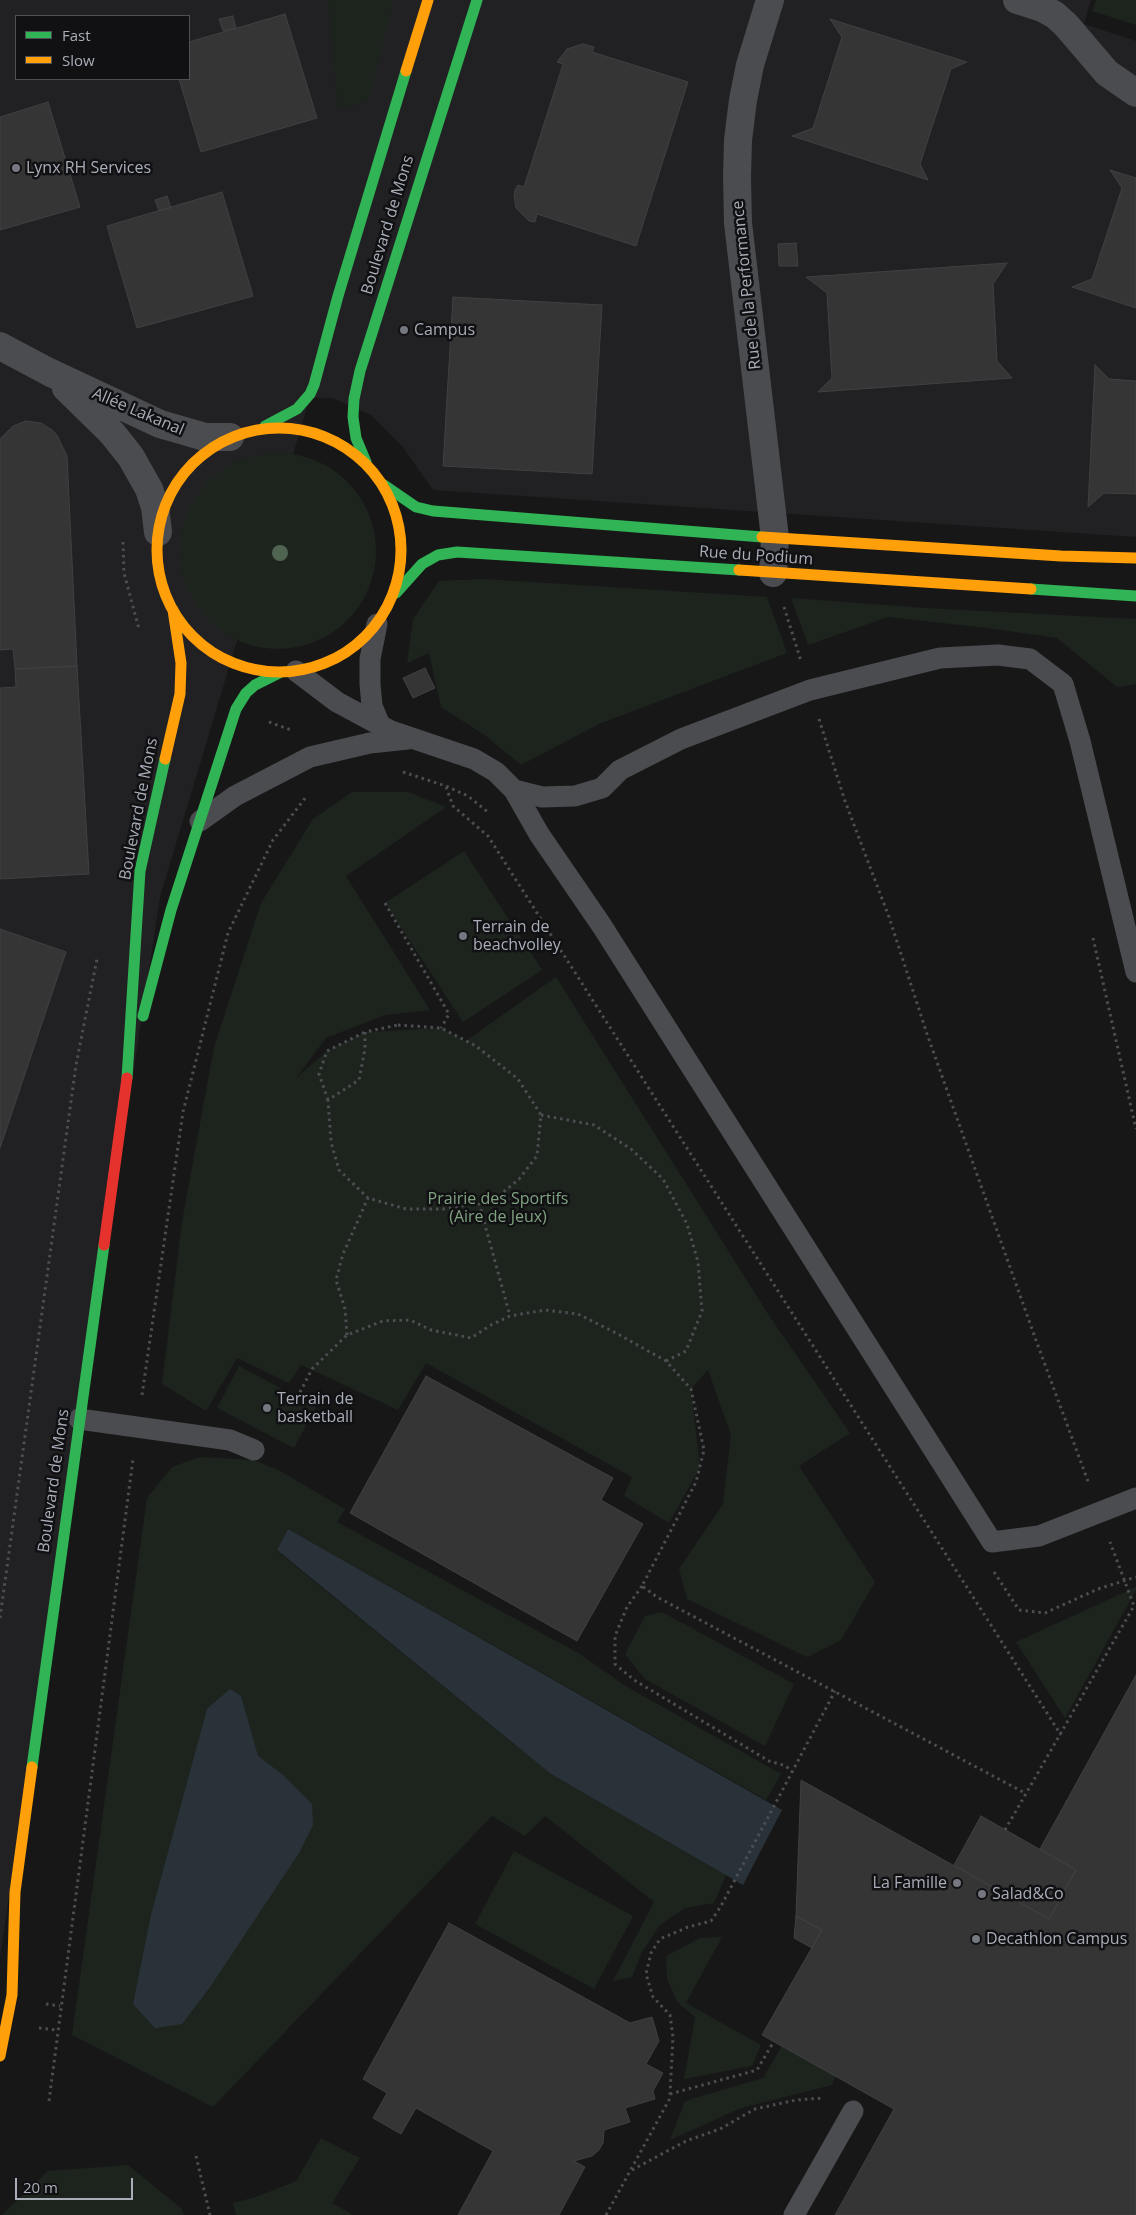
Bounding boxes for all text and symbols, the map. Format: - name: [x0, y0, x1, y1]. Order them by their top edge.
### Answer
- legend: [15, 15, 190, 80]
- text: Fast: [62, 25, 91, 45]
- text: Slow: [62, 50, 95, 70]
- street label: Boulevard de Mons: [358, 153, 418, 297]
- place label: Lynx RH Services: [26, 158, 151, 178]
- marker: Lynx RH Services: [10, 162, 22, 174]
- street label: Rue de la Performance: [729, 200, 765, 370]
- place label: Campus: [414, 320, 475, 340]
- marker: Campus: [398, 324, 410, 336]
- street label: Allée Lakanal: [89, 384, 187, 440]
- street label: Rue du Podium: [698, 542, 814, 570]
- street label: Boulevard de Mons: [116, 736, 162, 882]
- place label: Terrain de beachvolley: [473, 917, 561, 955]
- marker: Terrain de beachvolley: [457, 930, 469, 942]
- park label: Prairie des Sportifs (Aire de Jeux): [428, 1189, 568, 1227]
- place label: Terrain de basketball: [277, 1389, 354, 1427]
- marker: Terrain de basketball: [261, 1402, 273, 1414]
- street label: Boulevard de Mons: [34, 1408, 74, 1554]
- place label: La Famille: [873, 1873, 947, 1893]
- marker: La Famille: [951, 1877, 963, 1889]
- place label: Salad&Co: [992, 1884, 1064, 1904]
- marker: Salad&Co: [976, 1888, 988, 1900]
- place label: Decathlon Campus: [986, 1929, 1127, 1949]
- marker: Decathlon Campus: [970, 1933, 982, 1945]
- scale bar: [18, 2168, 135, 2200]
- text: 20 m: [23, 2177, 58, 2197]

